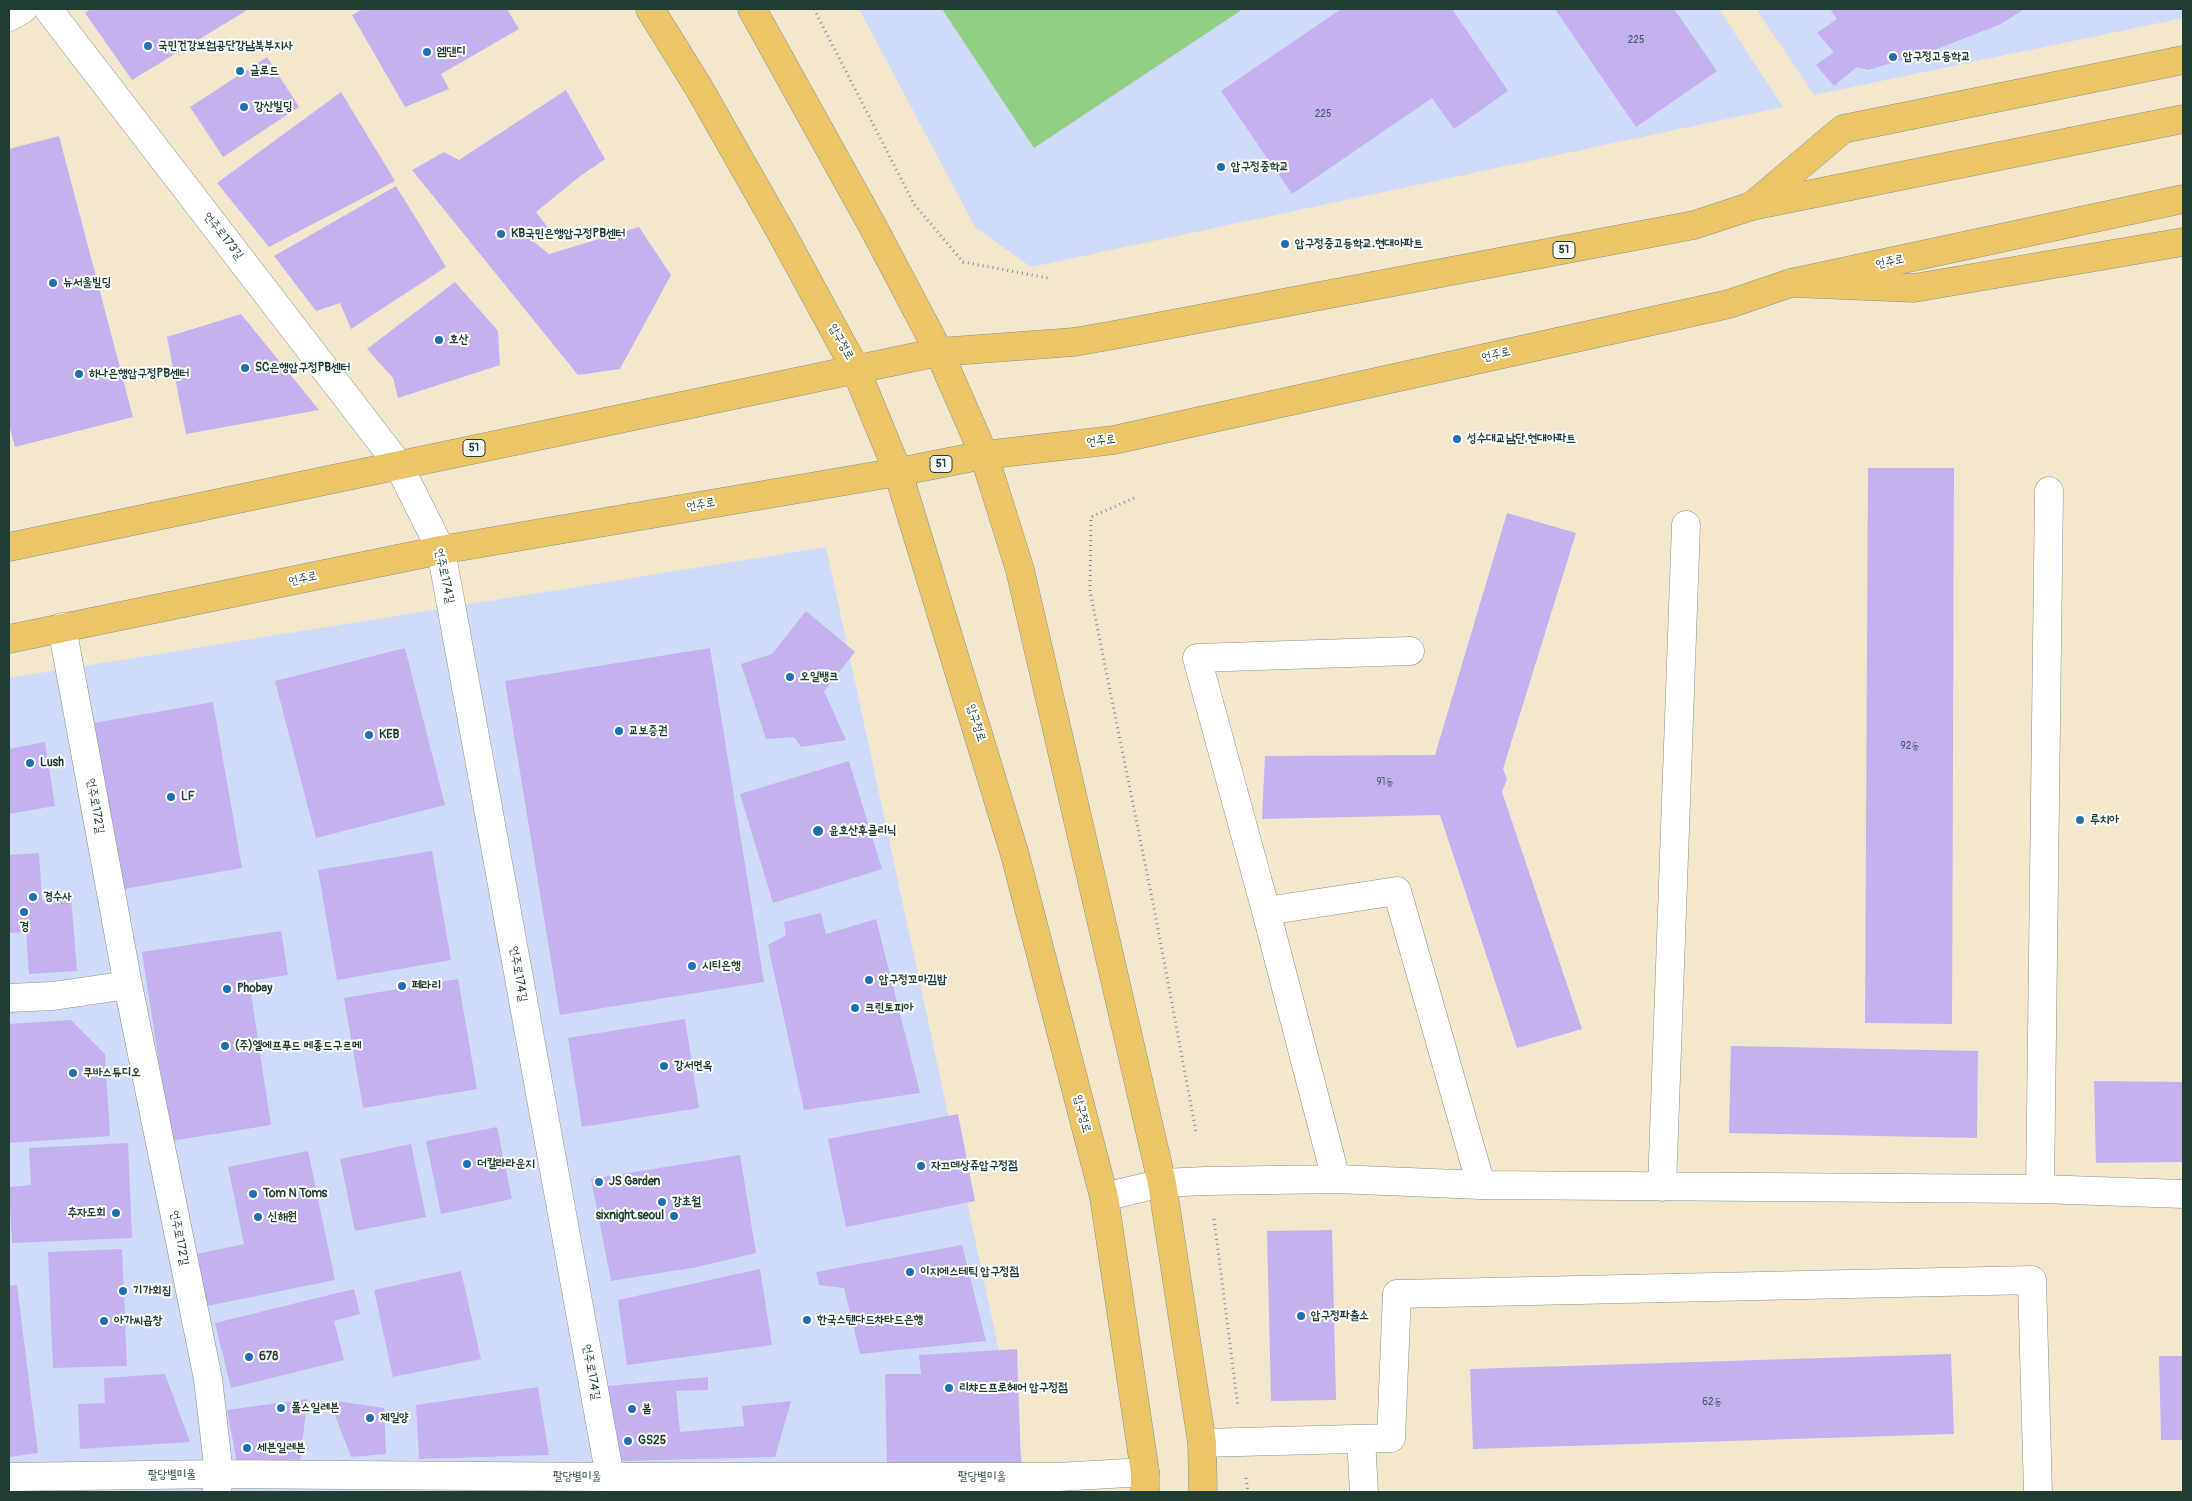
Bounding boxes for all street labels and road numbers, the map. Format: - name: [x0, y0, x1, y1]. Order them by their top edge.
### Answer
- street label: 언주로173길: [200, 209, 246, 263]
- road number: 51: [1553, 242, 1575, 258]
- street label: 언주로: [1874, 252, 1906, 272]
- street label: 압구정로: [825, 322, 857, 362]
- street label: 언주로: [1480, 345, 1512, 365]
- street label: 언주로: [1086, 432, 1116, 450]
- road number: 51: [463, 439, 485, 456]
- road number: 51: [930, 456, 952, 472]
- street label: 언주로: [685, 495, 717, 515]
- street label: 언주로174길: [431, 547, 457, 605]
- street label: 언주로: [287, 569, 319, 589]
- street label: 압구정로: [963, 702, 989, 744]
- street label: 언주로172길: [83, 777, 107, 835]
- street label: 언주로174길: [506, 945, 530, 1003]
- street label: 압구정로: [1070, 1094, 1094, 1134]
- street label: 언주로172길: [167, 1209, 191, 1267]
- street label: 언주로174길: [579, 1343, 603, 1401]
- street label: 팔당별미울: [148, 1467, 196, 1483]
- street label: 팔당별미울: [553, 1470, 601, 1484]
- street label: 팔당별미울: [958, 1470, 1006, 1484]

